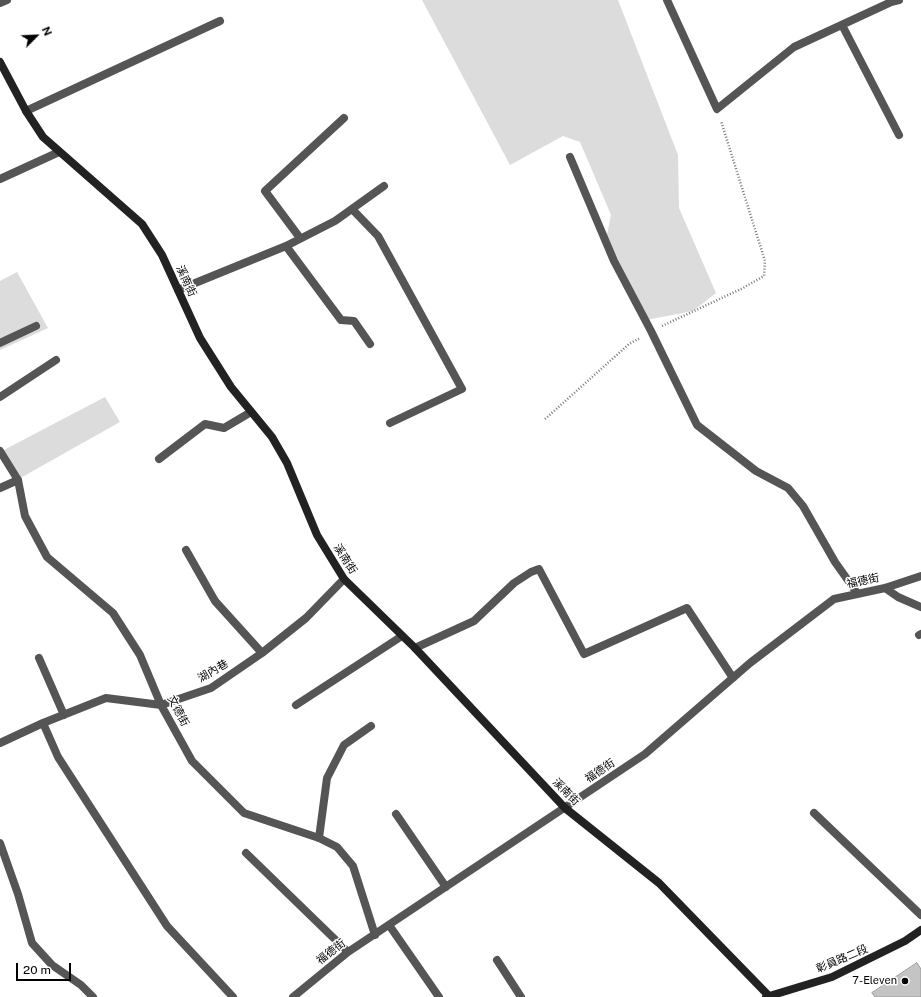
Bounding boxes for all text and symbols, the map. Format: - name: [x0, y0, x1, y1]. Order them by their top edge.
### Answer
- north arrow: [16, 16, 56, 56]
- text: N: [40, 25, 54, 37]
- street label: 溪南街: [173, 263, 199, 299]
- street label: 溪南街: [330, 542, 360, 576]
- street label: 福德街: [845, 571, 881, 591]
- street label: 湖內巷: [195, 657, 231, 685]
- street label: 文德街: [164, 693, 192, 729]
- street label: 福德街: [583, 756, 617, 786]
- street label: 溪南街: [550, 776, 582, 808]
- street label: 福德街: [314, 937, 348, 967]
- street label: 彰員路二段: [814, 942, 870, 976]
- scale bar: [18, 955, 73, 981]
- text: 20 m: [23, 963, 51, 977]
- place label: 7-Eleven: [852, 974, 897, 988]
- marker: 7-Eleven: [900, 976, 910, 986]

